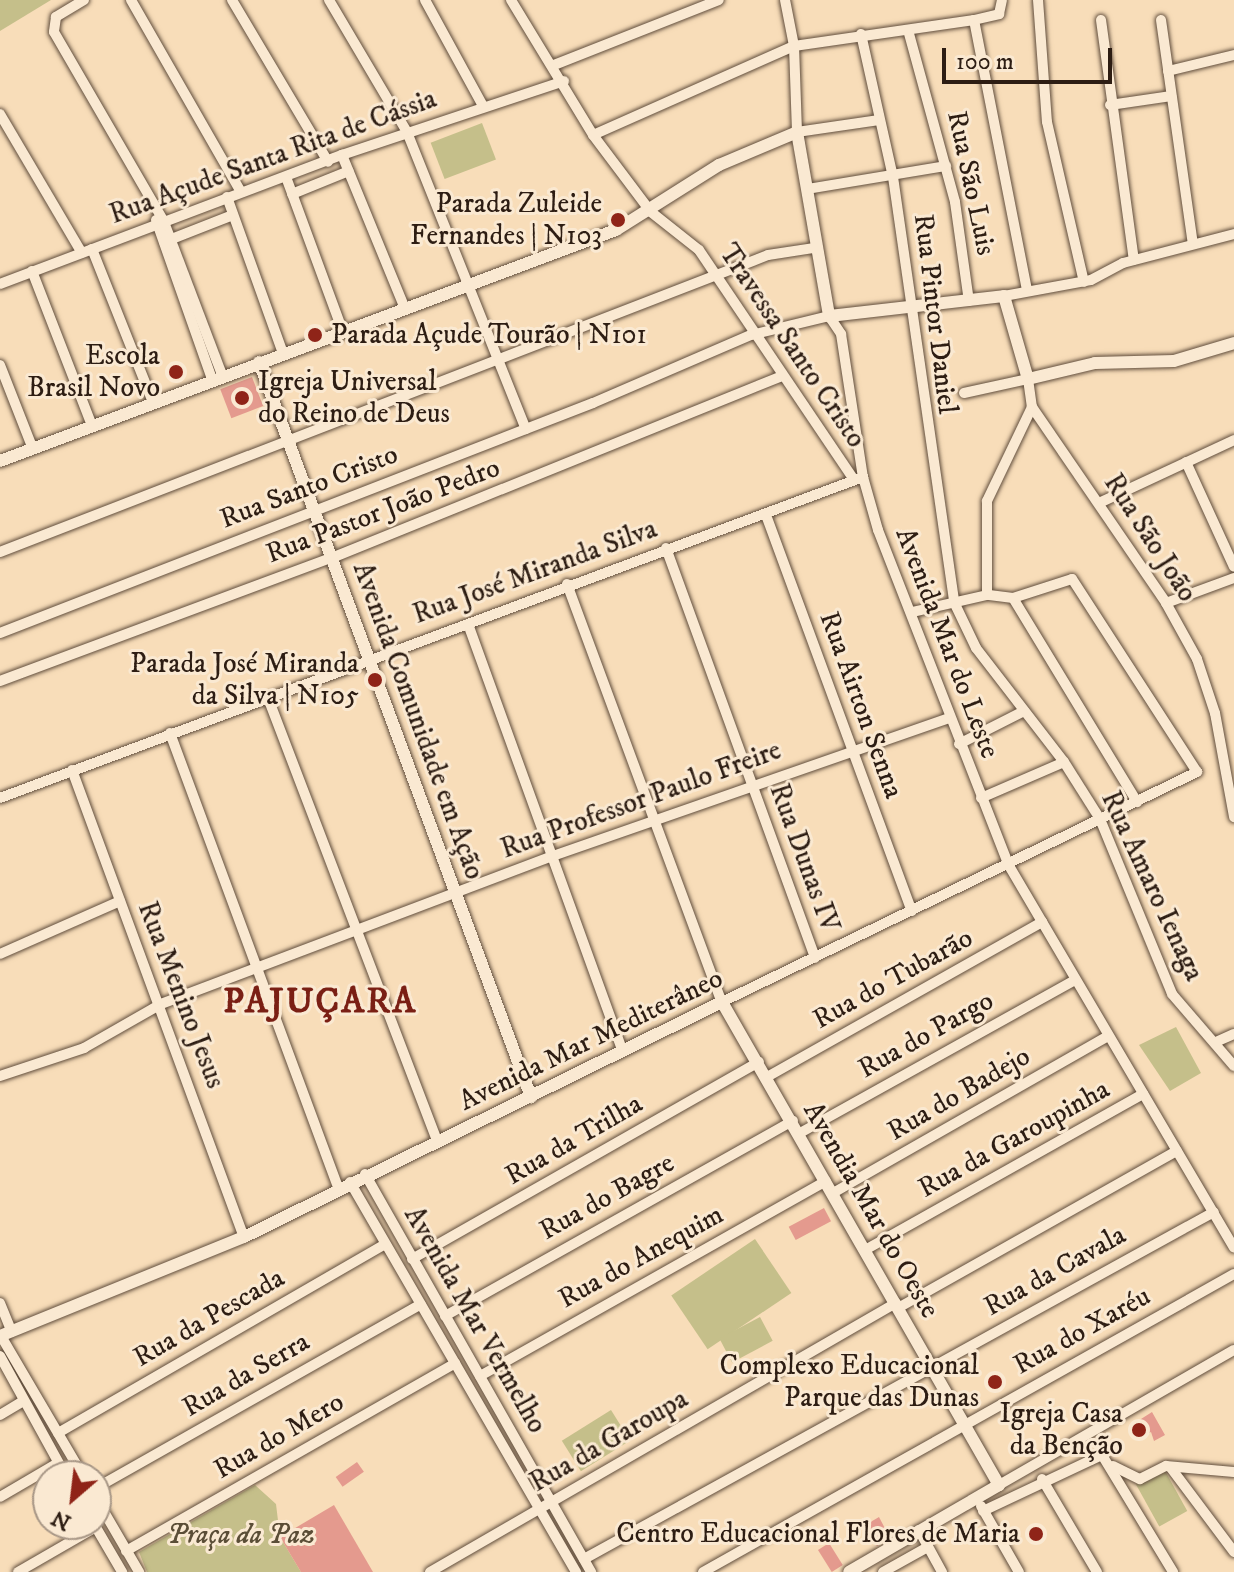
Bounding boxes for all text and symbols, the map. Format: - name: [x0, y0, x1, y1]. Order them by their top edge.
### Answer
- scale bar: [946, 32, 1116, 82]
- text: 100 m: [956, 47, 1014, 77]
- street label: Rua Açude Santa Rita de Cássia: [105, 82, 441, 232]
- street label: Rua São Luis: [939, 108, 1003, 258]
- place label: Parada Zuleide Fernandes | N103: [410, 187, 602, 253]
- marker: Parada Zuleide Fernandes | N103: [609, 211, 627, 229]
- street label: Rua Pintor Daniel: [906, 212, 964, 416]
- street label: Travessa Santo Cristo: [711, 238, 873, 454]
- place label: Parada Açude Tourão | N101: [331, 318, 647, 352]
- marker: Parada Açude Tourão | N101: [306, 326, 324, 344]
- place label: Escola Brasil Novo: [27, 339, 160, 405]
- marker: Escola Brasil Novo: [167, 363, 185, 381]
- place label: Igreja Universal do Reino de Deus: [258, 365, 450, 431]
- marker: Igreja Universal do Reino de Deus: [233, 389, 251, 407]
- street label: Rua Santo Cristo: [215, 438, 403, 536]
- street label: Rua Pastor João Pedro: [261, 451, 505, 571]
- street label: Rua São João: [1096, 468, 1204, 608]
- street label: Rua José Miranda Silva: [408, 512, 662, 632]
- street label: Avenida Mar do Leste: [888, 523, 1006, 763]
- street label: Avenida Comunidade em Ação: [345, 558, 491, 884]
- street label: Rua Airton Senna: [812, 607, 910, 803]
- place label: Parada José Miranda da Silva | N105: [130, 647, 359, 713]
- marker: Parada José Miranda da Silva | N105: [366, 671, 384, 689]
- street label: Rua Professor Paulo Freire: [496, 734, 786, 866]
- street label: Rua Dunas IV: [762, 779, 846, 937]
- street label: Rua Amaro Ienaga: [1093, 786, 1211, 986]
- street label: Rua Menino Jesus: [130, 897, 232, 1093]
- street label: Rua do Tubarão: [807, 921, 979, 1037]
- street label: Avenida Mar Mediterâneo: [454, 962, 728, 1118]
- district label: PAJUÇARA: [223, 980, 417, 1024]
- street label: Rua do Pargo: [853, 984, 999, 1086]
- street label: Rua do Badejo: [882, 1040, 1036, 1148]
- street label: Rua da Garoupinha: [913, 1073, 1115, 1205]
- street label: Rua da Trilha: [499, 1087, 649, 1193]
- street label: Avendia Mar do Oeste: [796, 1096, 946, 1324]
- street label: Rua do Bagre: [534, 1146, 680, 1248]
- street label: Rua do Anequim: [553, 1198, 729, 1316]
- street label: Avenida Mar Vermelho: [396, 1201, 554, 1439]
- street label: Rua da Cavala: [978, 1218, 1132, 1324]
- street label: Rua da Pescada: [128, 1261, 290, 1375]
- street label: Rua do Xaréu: [1008, 1280, 1156, 1382]
- street label: Rua da Serra: [177, 1325, 315, 1425]
- place label: Complexo Educacional Parque das Dunas: [720, 1349, 979, 1415]
- marker: Complexo Educacional Parque das Dunas: [986, 1373, 1004, 1391]
- street label: Rua da Garoupa: [524, 1382, 694, 1500]
- street label: Rua do Mero: [208, 1385, 350, 1487]
- place label: Igreja Casa da Benção: [999, 1397, 1123, 1463]
- marker: Igreja Casa da Benção: [1130, 1421, 1148, 1439]
- north arrow: [32, 1460, 112, 1540]
- text: N: [47, 1504, 76, 1536]
- place label: Centro Educacional Flores de Maria: [616, 1517, 1020, 1551]
- park label: Praça da Paz: [167, 1518, 315, 1552]
- marker: Centro Educacional Flores de Maria: [1027, 1525, 1045, 1543]

